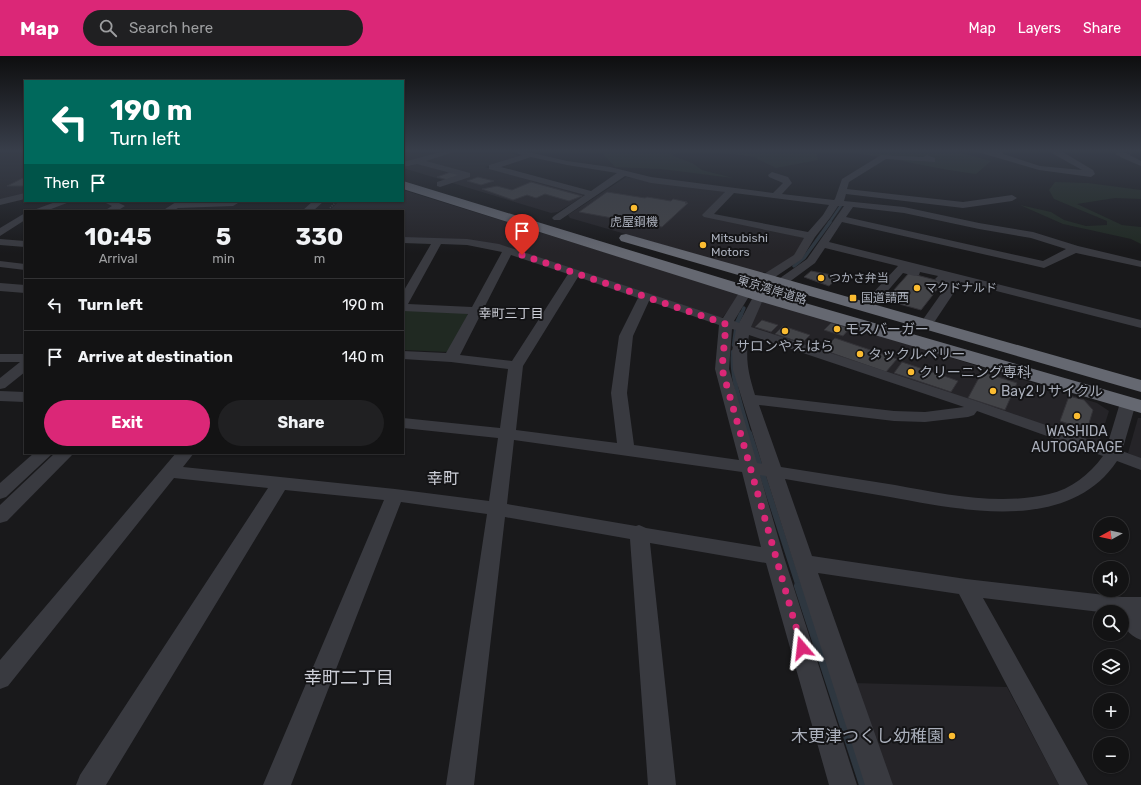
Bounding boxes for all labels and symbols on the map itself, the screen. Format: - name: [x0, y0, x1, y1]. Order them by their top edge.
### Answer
- marker: 虎屋鋼機: [629, 203, 639, 213]
- pin: [505, 214, 539, 255]
- place label: 虎屋鋼機: [610, 215, 658, 229]
- place label: Mitsubishi Motors: [711, 231, 768, 259]
- marker: Mitsubishi Motors: [698, 240, 708, 250]
- place label: つかさ弁当: [829, 271, 889, 285]
- street label: 東京湾岸道路: [736, 273, 808, 307]
- marker: つかさ弁当: [816, 273, 826, 283]
- place label: マクドナルド: [925, 281, 997, 295]
- marker: マクドナルド: [912, 283, 922, 293]
- place label: 国道請西: [861, 291, 909, 305]
- marker: 国道請西: [848, 293, 858, 303]
- district label: 幸町三丁目: [478, 306, 544, 321]
- place label: モスバーガー: [845, 321, 929, 338]
- marker: モスバーガー: [832, 324, 842, 334]
- marker: サロンやえはら: [780, 326, 790, 336]
- place label: サロンやえはら: [736, 338, 834, 355]
- place label: タックルベリー: [868, 346, 966, 363]
- marker: タックルベリー: [855, 349, 865, 359]
- place label: クリーニング専科: [919, 364, 1031, 381]
- marker: クリーニング専科: [906, 367, 916, 377]
- place label: Bay2リサイクル: [1001, 383, 1103, 400]
- marker: Bay2リサイクル: [988, 386, 998, 396]
- marker: WASHIDA AUTOGARAGE: [1072, 411, 1082, 421]
- place label: WASHIDA AUTOGARAGE: [1031, 423, 1123, 456]
- district label: 幸町: [427, 469, 459, 488]
- north arrow: [1093, 517, 1129, 553]
- position arrow: [781, 627, 823, 669]
- district label: 幸町二丁目: [304, 667, 394, 689]
- place label: 木更津つくし幼稚園: [791, 726, 944, 746]
- marker: 木更津つくし幼稚園: [947, 731, 957, 741]

